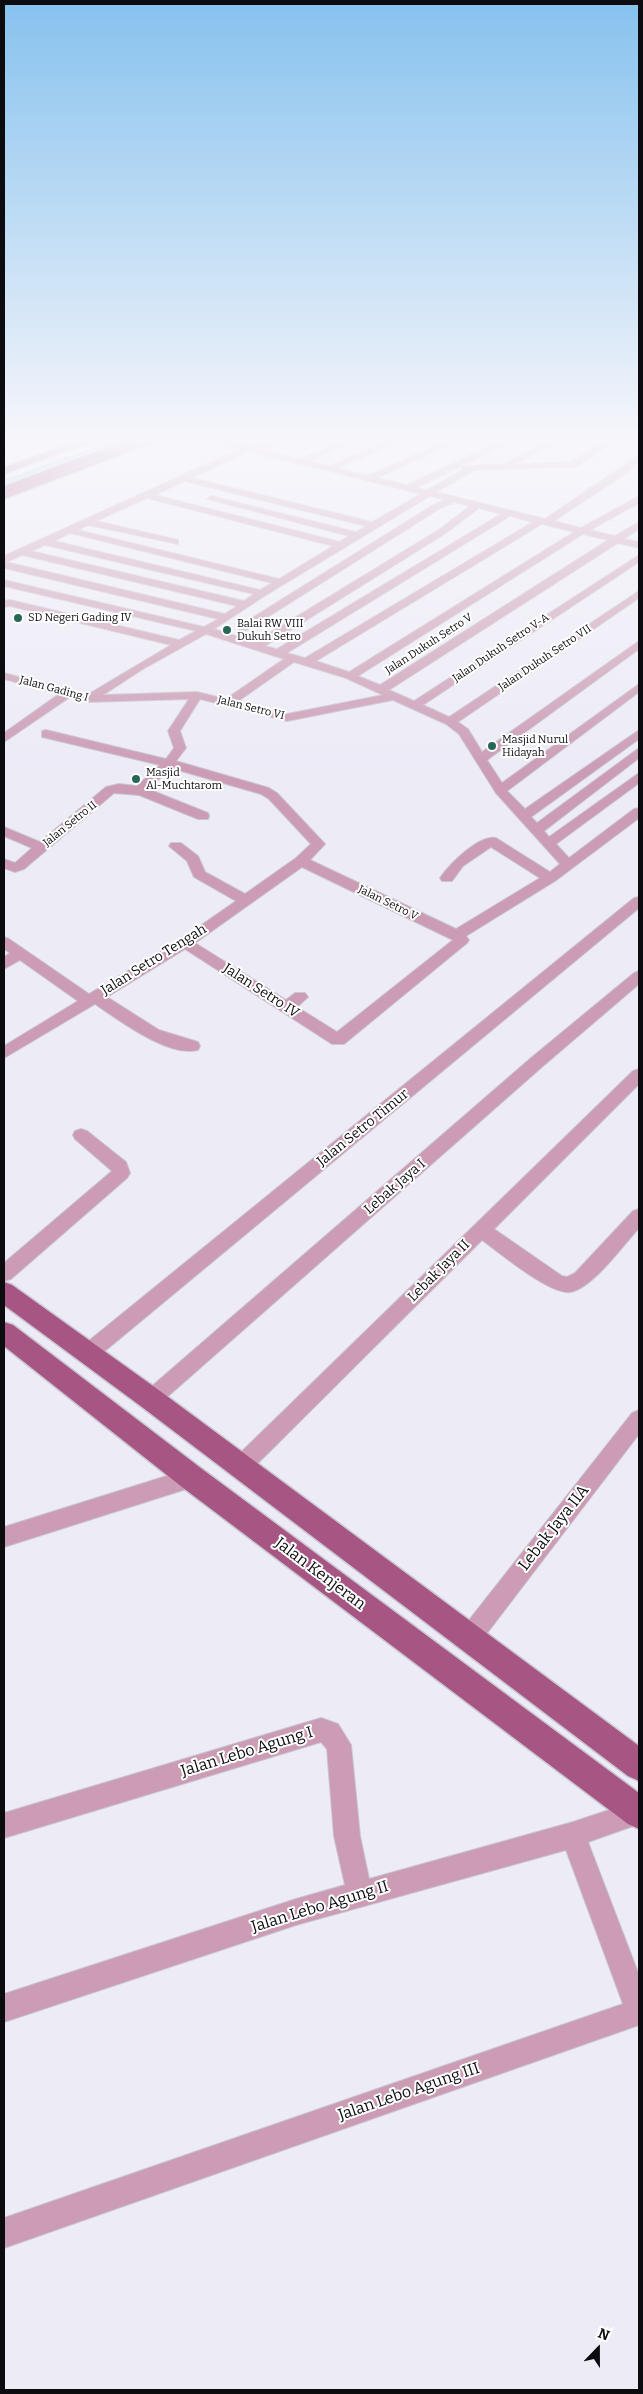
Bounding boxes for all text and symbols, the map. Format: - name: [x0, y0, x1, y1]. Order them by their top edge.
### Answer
- place label: SD Negeri Gading IV: [28, 611, 132, 625]
- street label: Jalan Dukuh Setro V: [383, 611, 475, 677]
- street label: Jalan Dukuh Setro V-A: [450, 611, 552, 685]
- marker: SD Negeri Gading IV: [12, 612, 24, 624]
- place label: Balai RW VIII Dukuh Setro: [237, 617, 303, 643]
- street label: Jalan Dukuh Setro VII: [496, 622, 594, 694]
- marker: Balai RW VIII Dukuh Setro: [221, 624, 233, 636]
- street label: Jalan Gading I: [18, 673, 90, 705]
- street label: Jalan Setro VI: [216, 693, 286, 723]
- place label: Masjid Nurul Hidayah: [502, 733, 568, 759]
- marker: Masjid Nurul Hidayah: [486, 740, 498, 752]
- place label: Masjid Al-Muchtarom: [146, 766, 222, 792]
- marker: Masjid Al-Muchtarom: [130, 773, 142, 785]
- street label: Jalan Setro II: [41, 798, 99, 850]
- street label: Jalan Setro V: [356, 883, 420, 923]
- street label: Jalan Setro Tengah: [98, 921, 210, 999]
- street label: Jalan Setro IV: [220, 960, 302, 1022]
- street label: Jalan Setro Timur: [314, 1086, 412, 1170]
- street label: Lebak Jaya I: [361, 1156, 429, 1218]
- street label: Lebak Jaya II: [405, 1237, 473, 1305]
- street label: Lebak Jaya IIA: [515, 1481, 593, 1575]
- street label: Jalan Kenjeran: [271, 1534, 369, 1614]
- street label: Jalan Lebo Agung I: [179, 1723, 315, 1781]
- street label: Jalan Lebo Agung II: [249, 1877, 391, 1937]
- street label: Jalan Lebo Agung III: [336, 2059, 482, 2125]
- north arrow: [573, 2324, 623, 2374]
- text: N: [596, 2325, 612, 2345]

